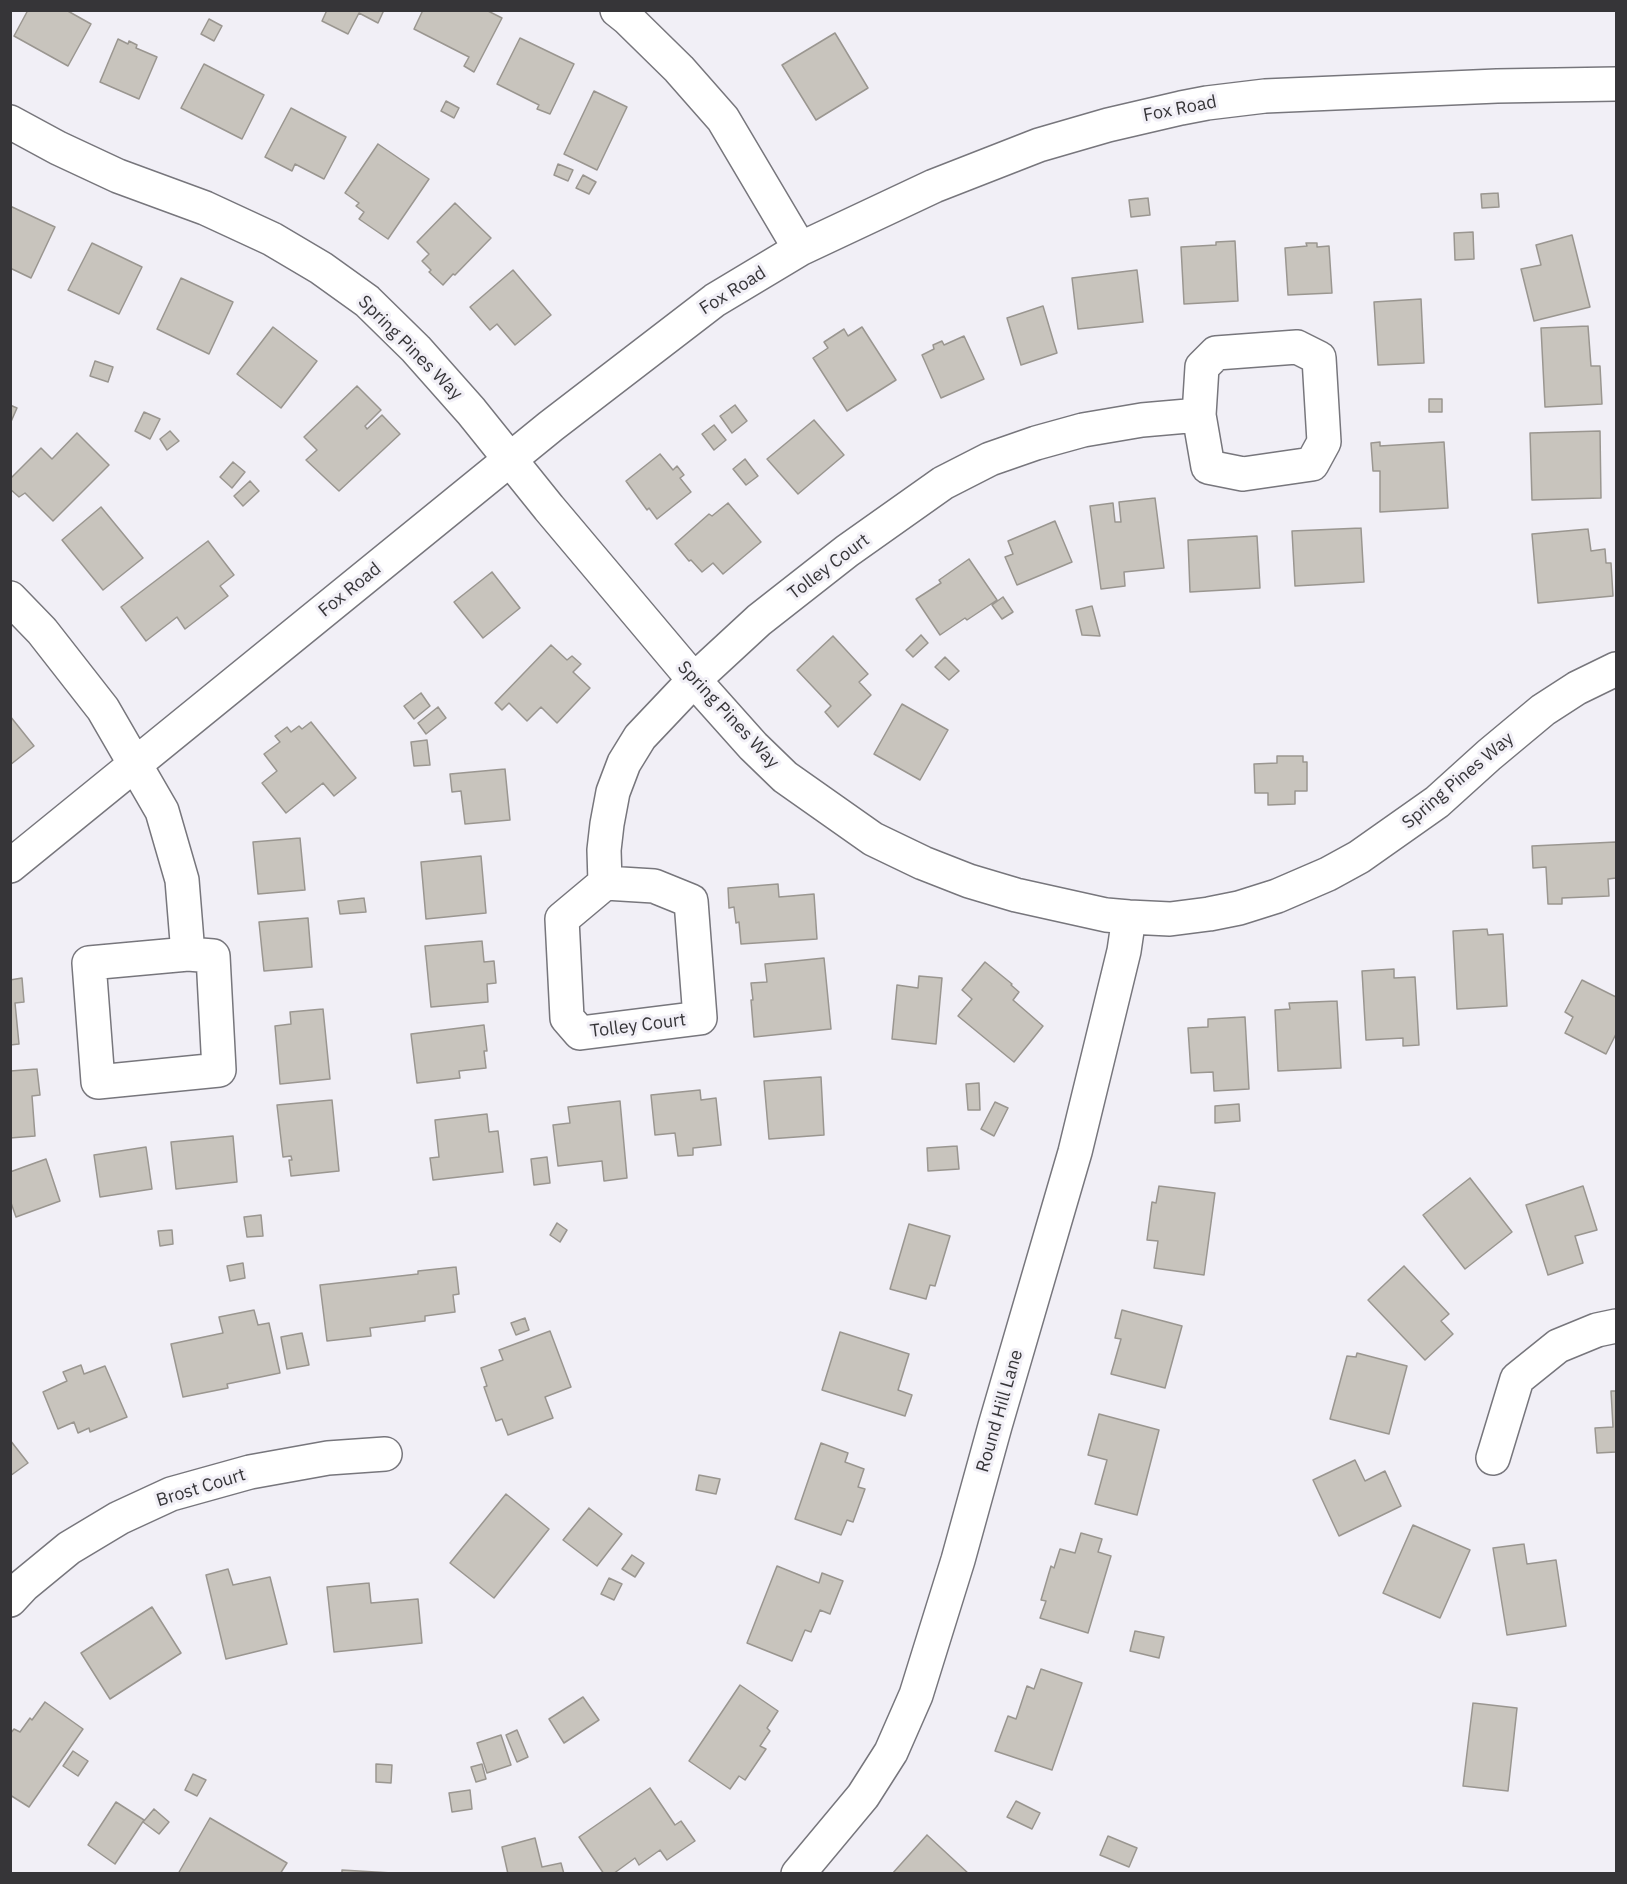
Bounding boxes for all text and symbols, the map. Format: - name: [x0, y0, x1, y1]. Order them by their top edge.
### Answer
- street label: Fox Road: [1142, 91, 1218, 127]
- street label: Fox Road: [696, 262, 770, 320]
- street label: Spring Pines Way: [353, 291, 467, 405]
- street label: Tolley Court: [784, 529, 874, 605]
- street label: Fox Road: [314, 558, 386, 622]
- street label: Spring Pines Way: [673, 657, 783, 773]
- street label: Spring Pines Way: [1398, 728, 1518, 834]
- street label: Tolley Court: [589, 1009, 687, 1043]
- street label: Round Hill Lane: [972, 1347, 1028, 1475]
- street label: Brost Court: [154, 1464, 248, 1512]

